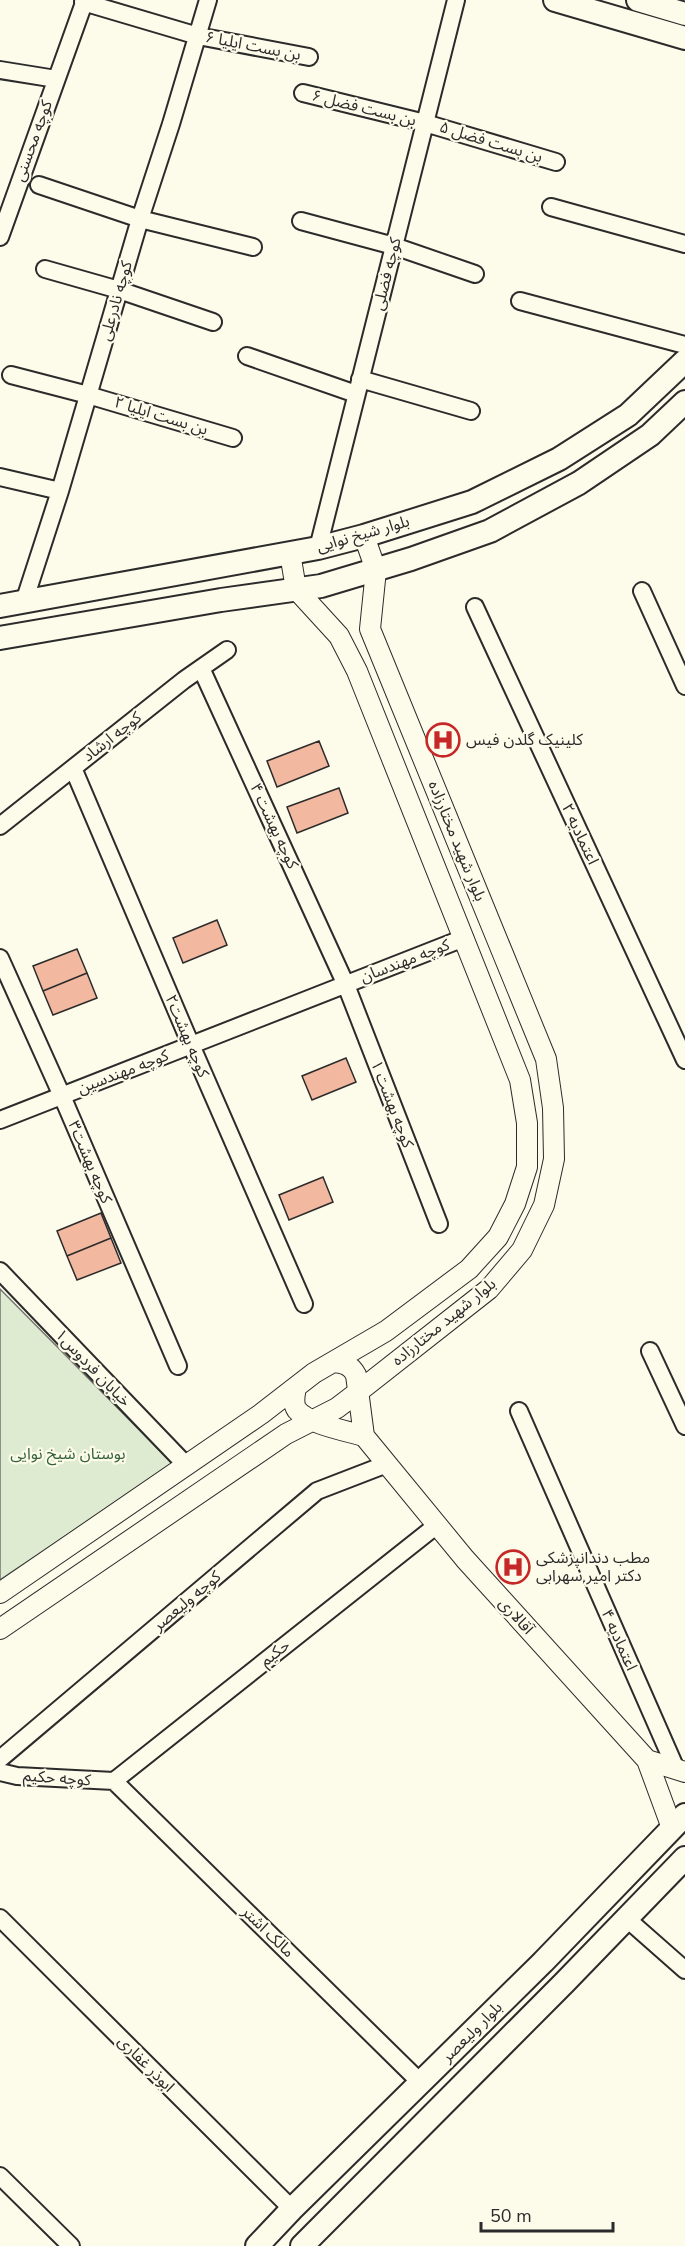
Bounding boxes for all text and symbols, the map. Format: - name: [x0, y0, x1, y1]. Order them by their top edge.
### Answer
- street label: ۶ بن بست ایلیا: [203, 26, 303, 66]
- street label: ۶ بن بست فضل: [309, 84, 419, 132]
- street label: کوچه محسنی: [8, 97, 58, 185]
- street label: ۵ بن بست فضل: [437, 116, 545, 168]
- street label: کوچه فضلی: [367, 235, 407, 313]
- street label: کوچه نادرعلی: [94, 258, 138, 344]
- street label: بن بست ایلیا ۲: [111, 391, 211, 441]
- street label: بلوار شیخ نوایی: [314, 510, 412, 559]
- street label: کوچه ارشاد: [78, 707, 146, 767]
- hospital icon: کلینیک گلدن فیس: [425, 722, 461, 758]
- place label: کلینیک گلدن فیس: [466, 729, 583, 751]
- street label: بلوار شهید مختارزاده: [423, 777, 491, 905]
- street label: کوچه بهشت ۴: [245, 780, 304, 873]
- street label: اعتمادیه ۲: [556, 800, 604, 868]
- street label: کوچه مهندسان: [357, 934, 453, 988]
- street label: کوچه بهشت۲: [160, 991, 214, 1081]
- street label: کوچه مهندسین: [74, 1044, 172, 1100]
- street label: کوچه بهشت ۱: [365, 1057, 419, 1151]
- street label: کوچه بهشت۳: [63, 1117, 117, 1207]
- street label: بلوار شهید مختارزاده: [387, 1273, 501, 1371]
- street label: خیابان فردوس۱: [50, 1324, 136, 1412]
- park label: بوستان شیخ نوایی: [10, 1443, 126, 1466]
- place label: مطب دندانپزشکی دکتر امیر سهرابی: [536, 1547, 650, 1587]
- hospital icon: مطب دندانپزشکی دکتر امیر سهرابی: [495, 1549, 531, 1585]
- street label: کوچه ولیعصر: [148, 1566, 226, 1637]
- street label: آقالاری: [493, 1593, 539, 1640]
- street label: اعتمادیه ۴: [596, 1606, 642, 1674]
- street label: حکیم: [255, 1634, 295, 1672]
- street label: کوچه حکیم: [22, 1765, 92, 1792]
- street label: مالک اشتر: [236, 1901, 299, 1963]
- street label: بلوار ولیعصر: [436, 1997, 507, 2068]
- street label: ابوذر غفاری: [113, 2031, 179, 2097]
- scale bar: [481, 2195, 613, 2233]
- text: 50 m: [490, 2204, 532, 2228]

